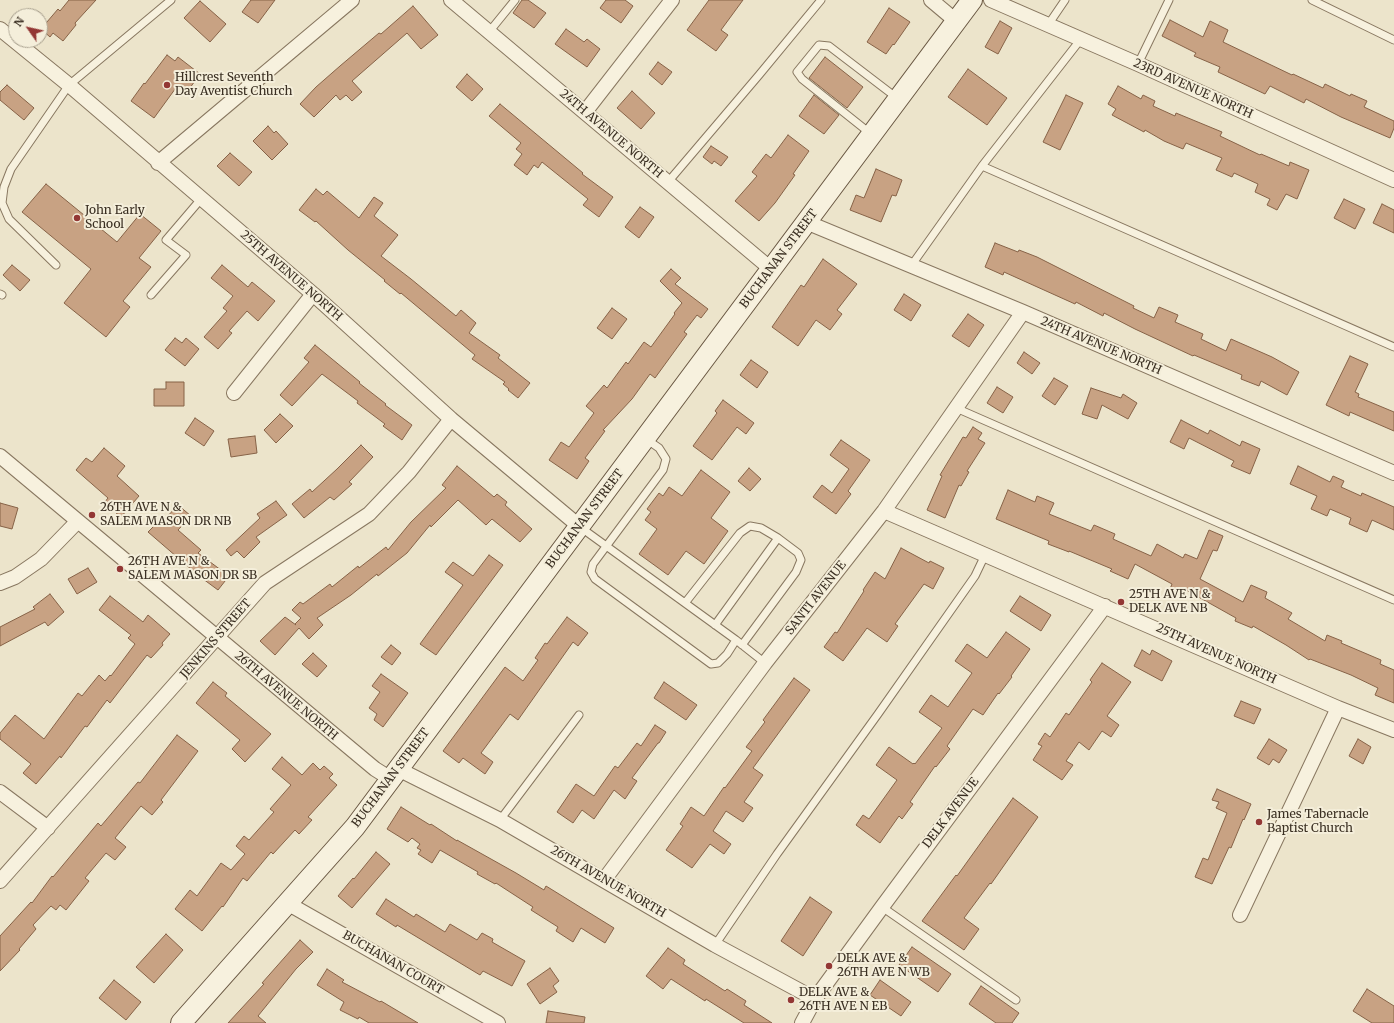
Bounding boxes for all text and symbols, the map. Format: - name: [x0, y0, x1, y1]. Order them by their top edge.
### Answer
- north arrow: [8, 8, 48, 48]
- text: N: [11, 14, 27, 29]
- street label: 23RD AVENUE NORTH: [1131, 56, 1255, 122]
- place label: Hillcrest Seventh Day Aventist Church: [175, 71, 292, 99]
- marker: Hillcrest Seventh Day Aventist Church: [162, 80, 172, 90]
- street label: 24TH AVENUE NORTH: [557, 87, 665, 181]
- place label: John Early School: [85, 204, 145, 232]
- street label: BUCHANAN STREET: [737, 207, 821, 311]
- marker: John Early School: [72, 213, 82, 223]
- street label: 25TH AVENUE NORTH: [237, 228, 345, 324]
- street label: 24TH AVENUE NORTH: [1038, 314, 1164, 378]
- street label: BUCHANAN STREET: [543, 467, 627, 571]
- place label: 26TH AVE N & SALEM MASON DR NB: [100, 501, 231, 529]
- marker: 26TH AVE N & SALEM MASON DR NB: [87, 510, 97, 520]
- place label: 26TH AVE N & SALEM MASON DR SB: [128, 555, 257, 583]
- street label: SANTI AVENUE: [783, 558, 849, 638]
- marker: 26TH AVE N & SALEM MASON DR SB: [115, 564, 125, 574]
- place label: 25TH AVE N & DELK AVE NB: [1129, 588, 1211, 616]
- street label: JENKINS STREET: [177, 596, 255, 682]
- marker: 25TH AVE N & DELK AVE NB: [1116, 597, 1126, 607]
- street label: 25TH AVENUE NORTH: [1154, 621, 1278, 687]
- street label: 26TH AVENUE NORTH: [231, 649, 341, 743]
- street label: BUCHANAN STREET: [349, 726, 433, 830]
- street label: DELK AVENUE: [920, 775, 982, 851]
- place label: James Tabernacle Baptist Church: [1267, 808, 1369, 836]
- marker: James Tabernacle Baptist Church: [1254, 817, 1264, 827]
- street label: 26TH AVENUE NORTH: [548, 843, 668, 921]
- street label: BUCHANAN COURT: [340, 928, 446, 998]
- place label: DELK AVE & 26TH AVE N WB: [837, 952, 930, 980]
- marker: DELK AVE & 26TH AVE N WB: [824, 961, 834, 971]
- place label: DELK AVE & 26TH AVE N EB: [799, 986, 887, 1014]
- marker: DELK AVE & 26TH AVE N EB: [786, 995, 796, 1005]

